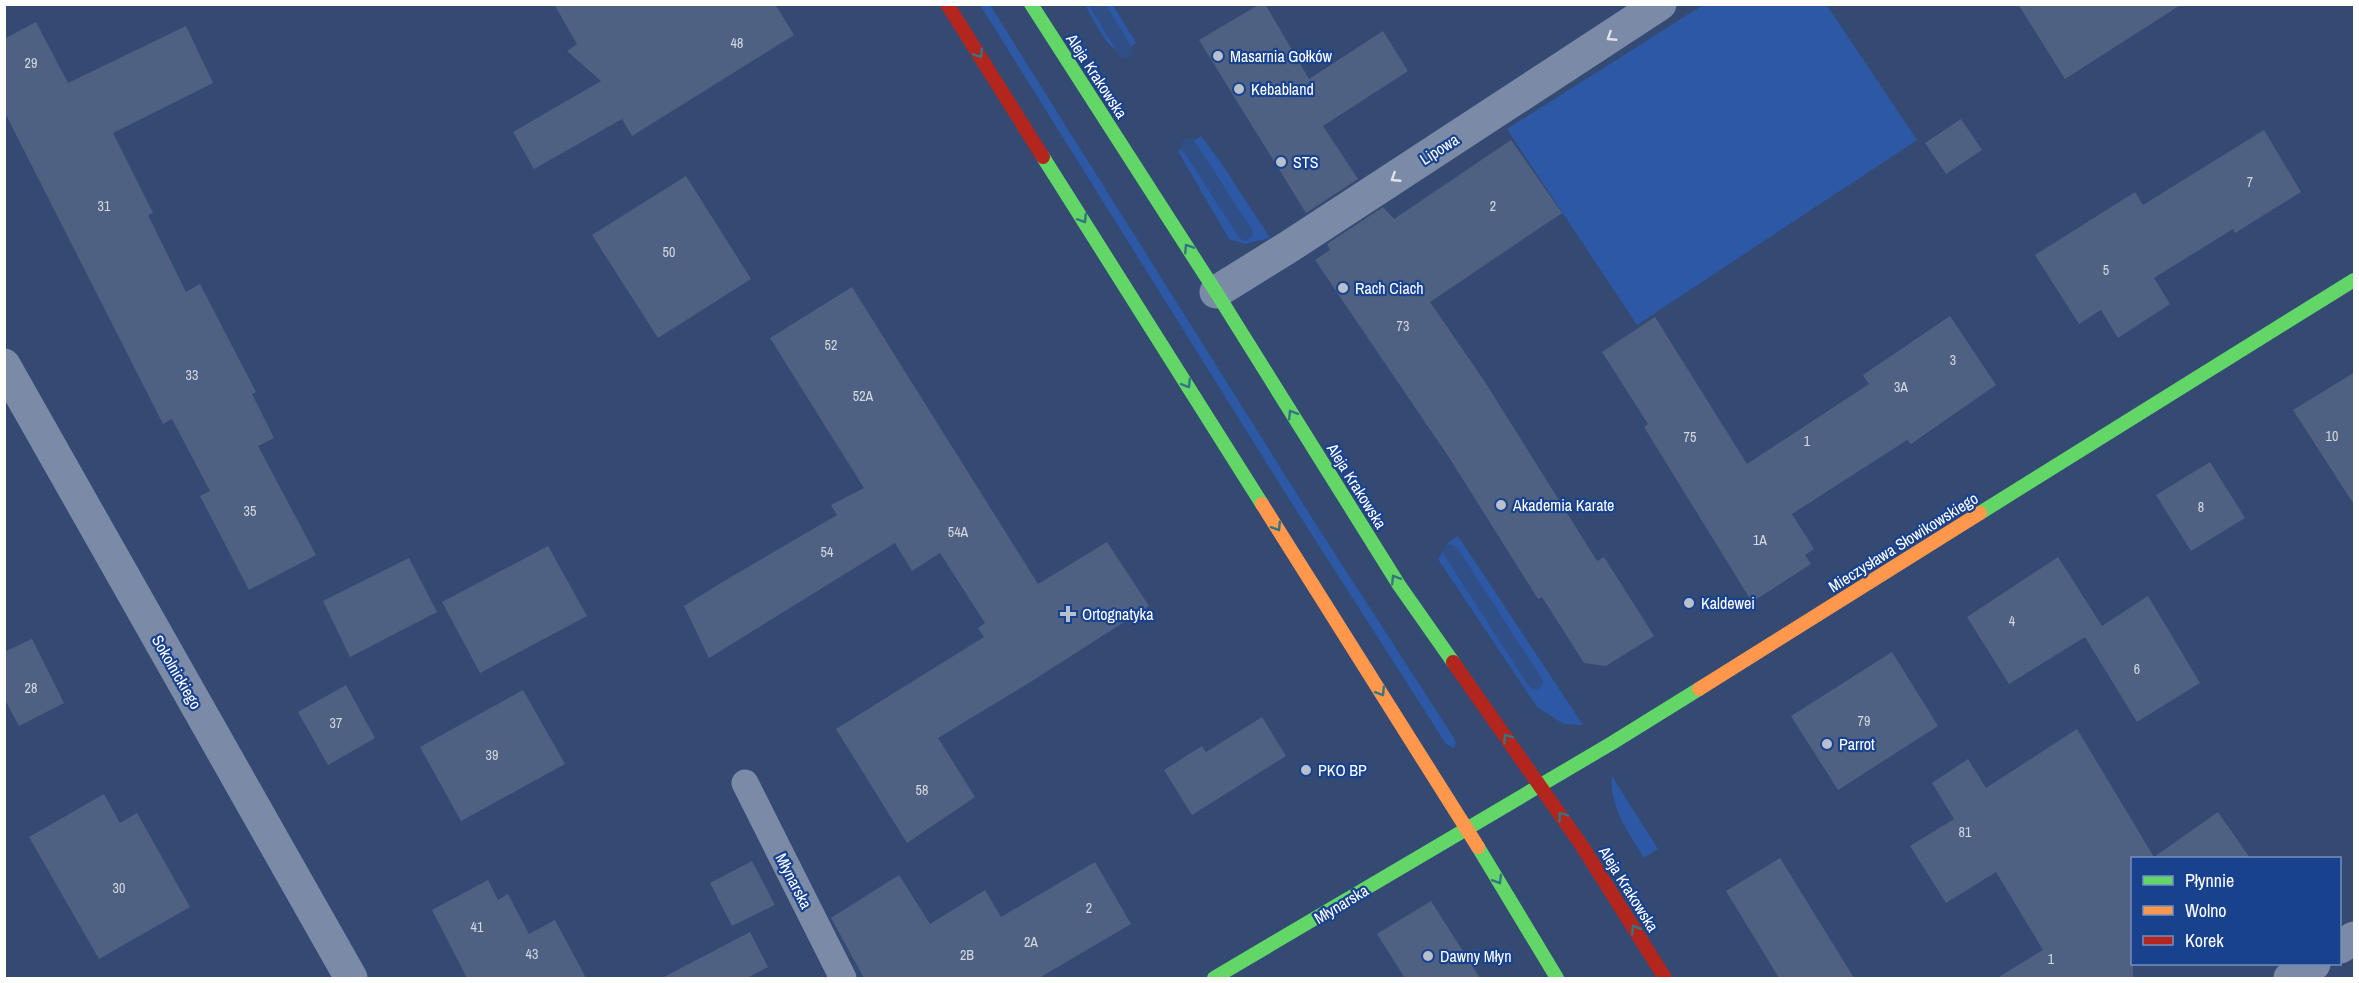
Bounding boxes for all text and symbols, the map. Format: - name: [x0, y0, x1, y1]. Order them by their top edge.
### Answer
- street label: Aleja Krakowska: [1061, 29, 1133, 123]
- one-way arrow: [1607, 29, 1617, 41]
- house number: 48: [731, 34, 743, 52]
- place label: Masarnia Gołków: [1230, 45, 1333, 67]
- one-way arrow: [971, 48, 983, 58]
- marker: Masarnia Gołków: [1211, 49, 1225, 63]
- house number: 29: [25, 54, 37, 72]
- place label: Kebabland: [1251, 78, 1314, 100]
- marker: Kebabland: [1232, 82, 1246, 96]
- street label: Lipowa: [1415, 128, 1463, 170]
- place label: STS: [1293, 151, 1319, 173]
- marker: STS: [1274, 155, 1288, 169]
- one-way arrow: [1391, 171, 1402, 182]
- house number: 7: [2247, 173, 2253, 191]
- house number: 31: [98, 197, 111, 215]
- house number: 2: [1490, 197, 1496, 215]
- one-way arrow: [1075, 213, 1087, 223]
- house number: 50: [663, 243, 675, 261]
- one-way arrow: [1184, 244, 1195, 255]
- house number: 5: [2103, 261, 2109, 279]
- place label: Rach Ciach: [1355, 277, 1424, 299]
- marker: Rach Ciach: [1336, 281, 1350, 295]
- house number: 73: [1397, 317, 1409, 335]
- house number: 52: [825, 336, 837, 354]
- house number: 3: [1950, 351, 1956, 369]
- house number: 33: [186, 366, 198, 384]
- one-way arrow: [1179, 378, 1191, 388]
- house number: 3A: [1894, 378, 1908, 396]
- house number: 52A: [853, 387, 874, 405]
- one-way arrow: [1287, 410, 1299, 420]
- house number: 10: [2326, 427, 2338, 445]
- house number: 75: [1684, 428, 1696, 446]
- house number: 1: [1804, 432, 1811, 450]
- street label: Aleja Krakowska: [1321, 438, 1392, 534]
- street label: Mieczysława Słowikowskiego: [1824, 487, 1982, 597]
- place label: Akademia Karate: [1512, 494, 1614, 516]
- marker: Akademia Karate: [1494, 498, 1508, 512]
- house number: 8: [2198, 498, 2204, 516]
- house number: 35: [244, 502, 256, 520]
- one-way arrow: [1270, 520, 1281, 531]
- house number: 54A: [948, 523, 969, 541]
- house number: 1A: [1753, 531, 1767, 549]
- house number: 54: [821, 543, 834, 561]
- one-way arrow: [1391, 575, 1403, 585]
- place label: Kaldewei: [1701, 592, 1755, 614]
- marker: Kaldewei: [1682, 596, 1696, 610]
- place label: Ortognatyka: [1082, 603, 1154, 625]
- marker: Ortognatyka: [1059, 605, 1077, 623]
- house number: 4: [2009, 612, 2016, 630]
- street label: Sokolnickiego: [147, 631, 207, 713]
- house number: 6: [2134, 660, 2140, 678]
- house number: 28: [25, 679, 37, 697]
- one-way arrow: [1374, 686, 1386, 696]
- house number: 79: [1858, 712, 1870, 730]
- house number: 37: [330, 714, 342, 732]
- place label: Parrot: [1839, 733, 1875, 755]
- one-way arrow: [1503, 734, 1514, 745]
- marker: Parrot: [1820, 737, 1834, 751]
- house number: 39: [486, 746, 498, 764]
- place label: PKO BP: [1318, 759, 1367, 781]
- marker: PKO BP: [1299, 763, 1313, 777]
- house number: 58: [916, 781, 928, 799]
- one-way arrow: [1558, 812, 1569, 823]
- house number: 81: [1959, 823, 1972, 841]
- street label: Aleja Krakowska: [1593, 841, 1664, 937]
- street label: Młynarska: [771, 849, 818, 913]
- legend: [2131, 857, 2341, 965]
- text: Płynnie: [2185, 868, 2234, 893]
- one-way arrow: [1491, 874, 1502, 884]
- house number: 30: [113, 879, 125, 897]
- street label: Młynarska: [1310, 879, 1373, 929]
- text: Wolno: [2185, 898, 2227, 923]
- house number: 2: [1086, 899, 1092, 917]
- house number: 41: [471, 918, 484, 936]
- one-way arrow: [1630, 925, 1642, 935]
- text: Korek: [2185, 928, 2224, 953]
- house number: 2A: [1024, 933, 1038, 951]
- house number: 43: [526, 945, 538, 963]
- place label: Dawny Młyn: [1440, 945, 1511, 967]
- house number: 2B: [960, 946, 974, 964]
- marker: Dawny Młyn: [1421, 949, 1435, 963]
- house number: 1: [2048, 950, 2055, 968]

